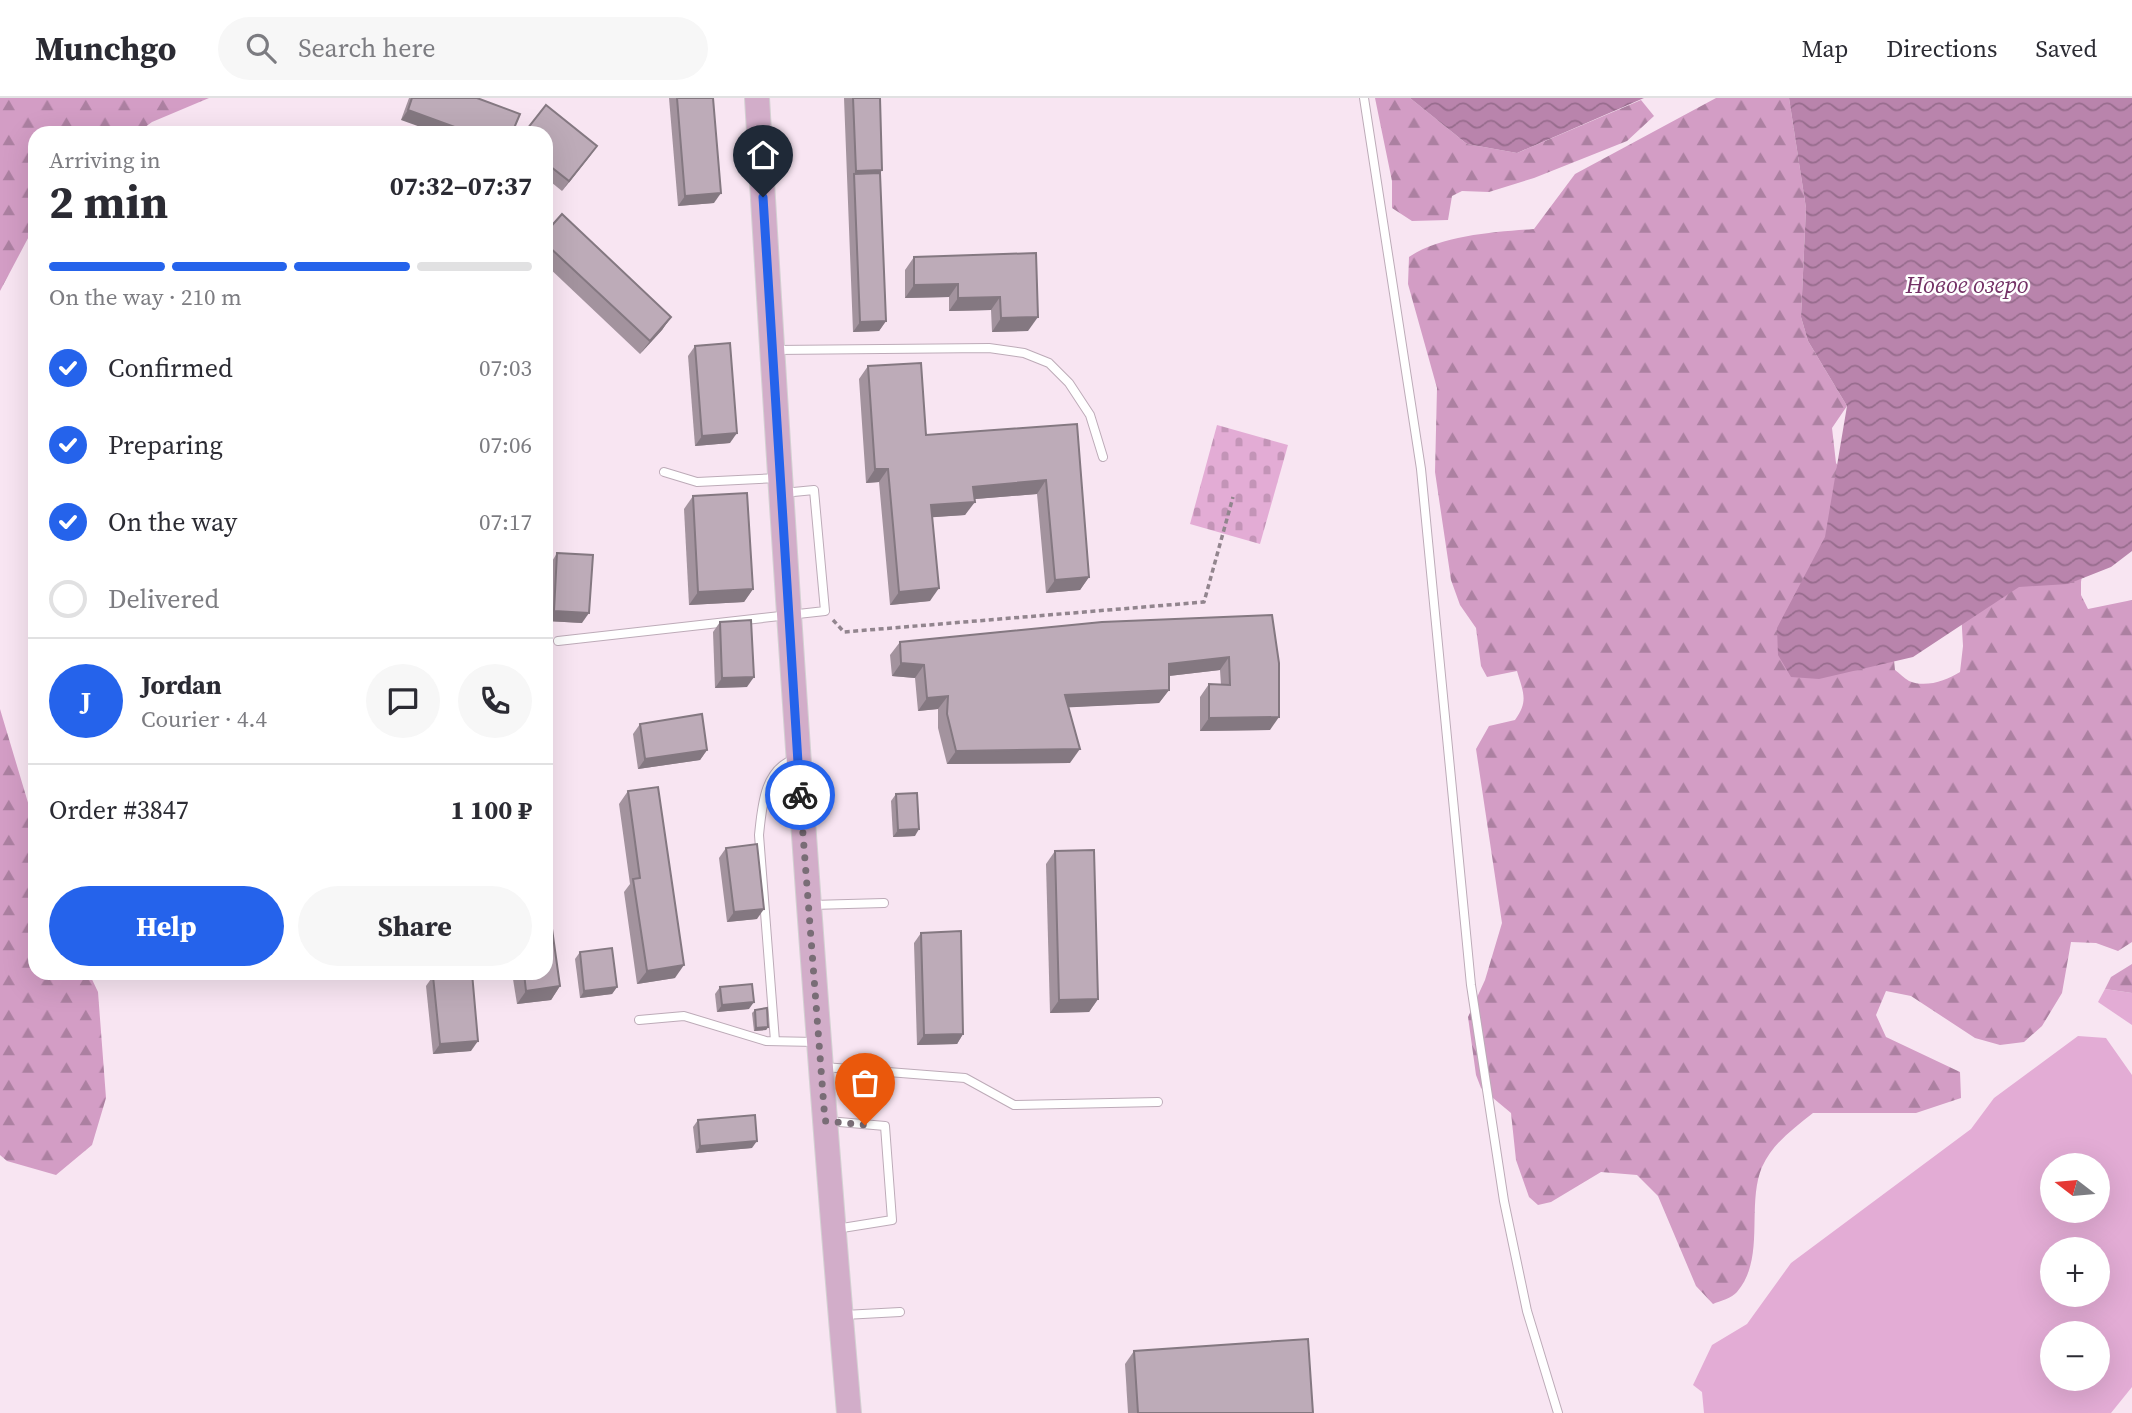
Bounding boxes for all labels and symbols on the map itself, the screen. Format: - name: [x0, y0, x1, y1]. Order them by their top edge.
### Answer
- pin: [733, 125, 793, 197]
- water label: Новое озеро: [1905, 268, 2029, 301]
- courier: [765, 760, 835, 830]
- pin: [835, 1053, 895, 1125]
- north arrow: [2040, 1153, 2110, 1223]

